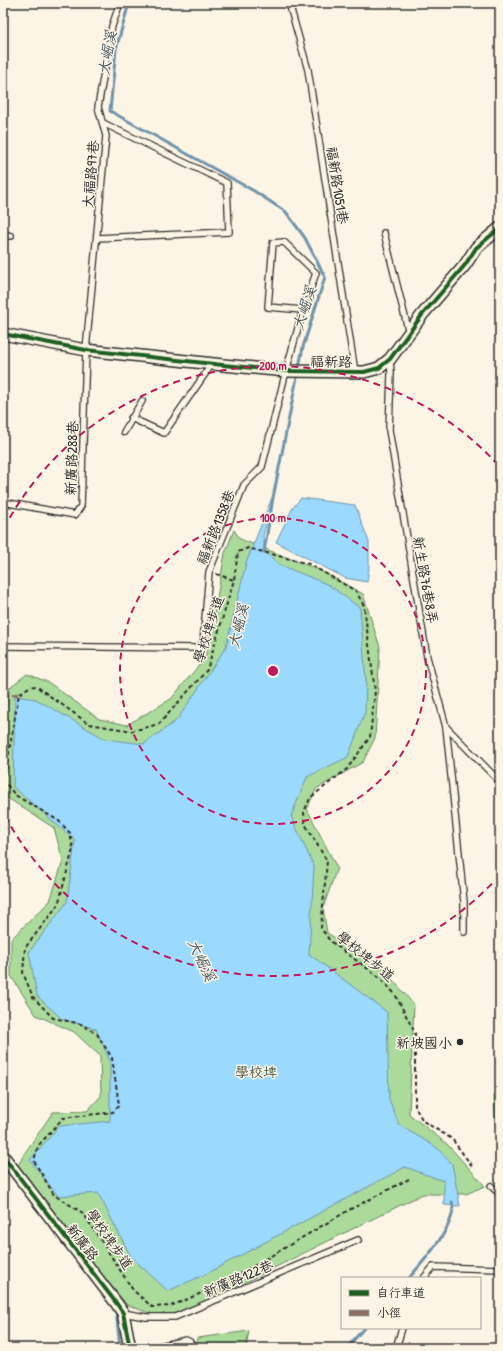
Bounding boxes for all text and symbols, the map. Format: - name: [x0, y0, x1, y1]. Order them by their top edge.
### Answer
- water label: 大崛溪: [93, 28, 121, 77]
- street label: 大福路97巷: [78, 138, 103, 209]
- street label: 福新路1051巷: [322, 145, 354, 226]
- water label: 大崛溪: [287, 282, 321, 333]
- street label: 福新路: [310, 351, 352, 371]
- text: 200 m: [259, 357, 287, 374]
- street label: 新廣路288巷: [60, 419, 82, 496]
- street label: 福新路1358巷: [191, 486, 239, 567]
- text: 100 m: [260, 509, 286, 526]
- street label: 新生路76巷8弄: [409, 535, 443, 625]
- street label: 學校埤步道: [188, 593, 228, 665]
- water label: 大崛溪: [223, 601, 254, 650]
- centre of rings: [266, 664, 280, 678]
- street label: 學校埤步道: [333, 927, 399, 985]
- water label: 大崛溪: [183, 935, 221, 986]
- place label: 新坡國小: [396, 1033, 452, 1052]
- marker: 新坡國小: [455, 1037, 465, 1047]
- park label: 學校埤: [235, 1062, 277, 1081]
- street label: 學校埤步道: [82, 1205, 138, 1273]
- street label: 新廣路: [63, 1220, 103, 1264]
- street label: 新廣路122巷: [200, 1254, 277, 1301]
- legend: [341, 1277, 481, 1329]
- text: 自行車道: [377, 1284, 425, 1301]
- text: 小徑: [377, 1304, 401, 1321]

